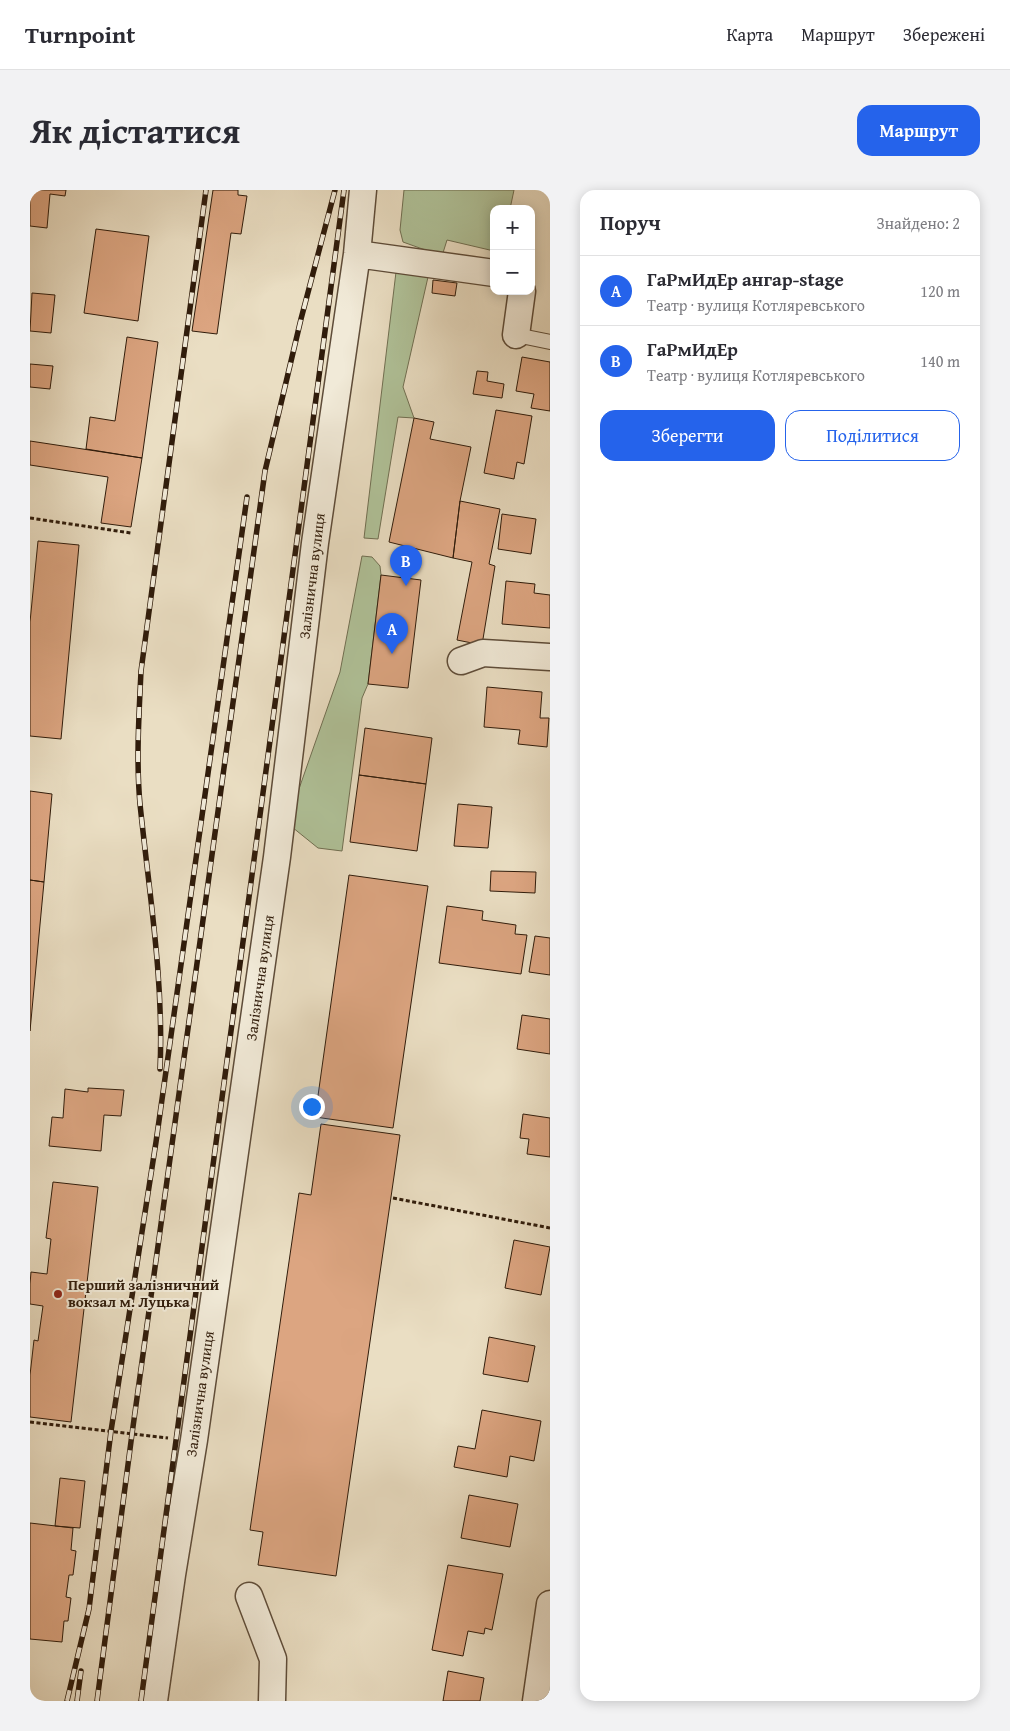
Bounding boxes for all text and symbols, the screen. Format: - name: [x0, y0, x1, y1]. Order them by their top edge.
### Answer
- text: Turnpoint: [25, 17, 135, 52]
- text: Карта: [727, 21, 773, 48]
- text: Маршрут: [801, 21, 875, 48]
- text: Збережені: [903, 21, 985, 48]
- text: Як дістатися: [30, 105, 240, 156]
- button: Маршрут: [857, 105, 980, 156]
- map controls: [490, 205, 535, 295]
- button: +: [490, 205, 535, 250]
- text: Поруч: [600, 207, 661, 238]
- text: Знайдено: 2: [877, 211, 960, 235]
- button: −: [490, 250, 535, 295]
- text: ГаРмИдЕр ангар-stage: [647, 265, 844, 293]
- text: A: [611, 279, 621, 303]
- text: 120 m: [920, 279, 960, 303]
- text: Театр · вулиця Котляревського: [647, 293, 865, 317]
- text: ГаРмИдЕр: [647, 335, 738, 363]
- text: B: [611, 349, 621, 373]
- text: 140 m: [920, 349, 960, 373]
- text: Театр · вулиця Котляревського: [647, 363, 865, 387]
- button: Зберегти: [600, 410, 775, 461]
- button: Поділитися: [785, 410, 960, 461]
- street label: Залізнична вулиця: [293, 511, 330, 640]
- pin: B: [390, 545, 422, 586]
- pin: A: [376, 613, 408, 654]
- street label: Залізнична вулиця: [240, 913, 279, 1042]
- your location: [299, 1094, 325, 1120]
- place label: Перший залізничний вокзал м. Луцька: [68, 1274, 220, 1312]
- marker: Перший залізничний вокзал м. Луцька: [52, 1288, 64, 1300]
- street label: Залізнична вулиця: [180, 1329, 219, 1458]

